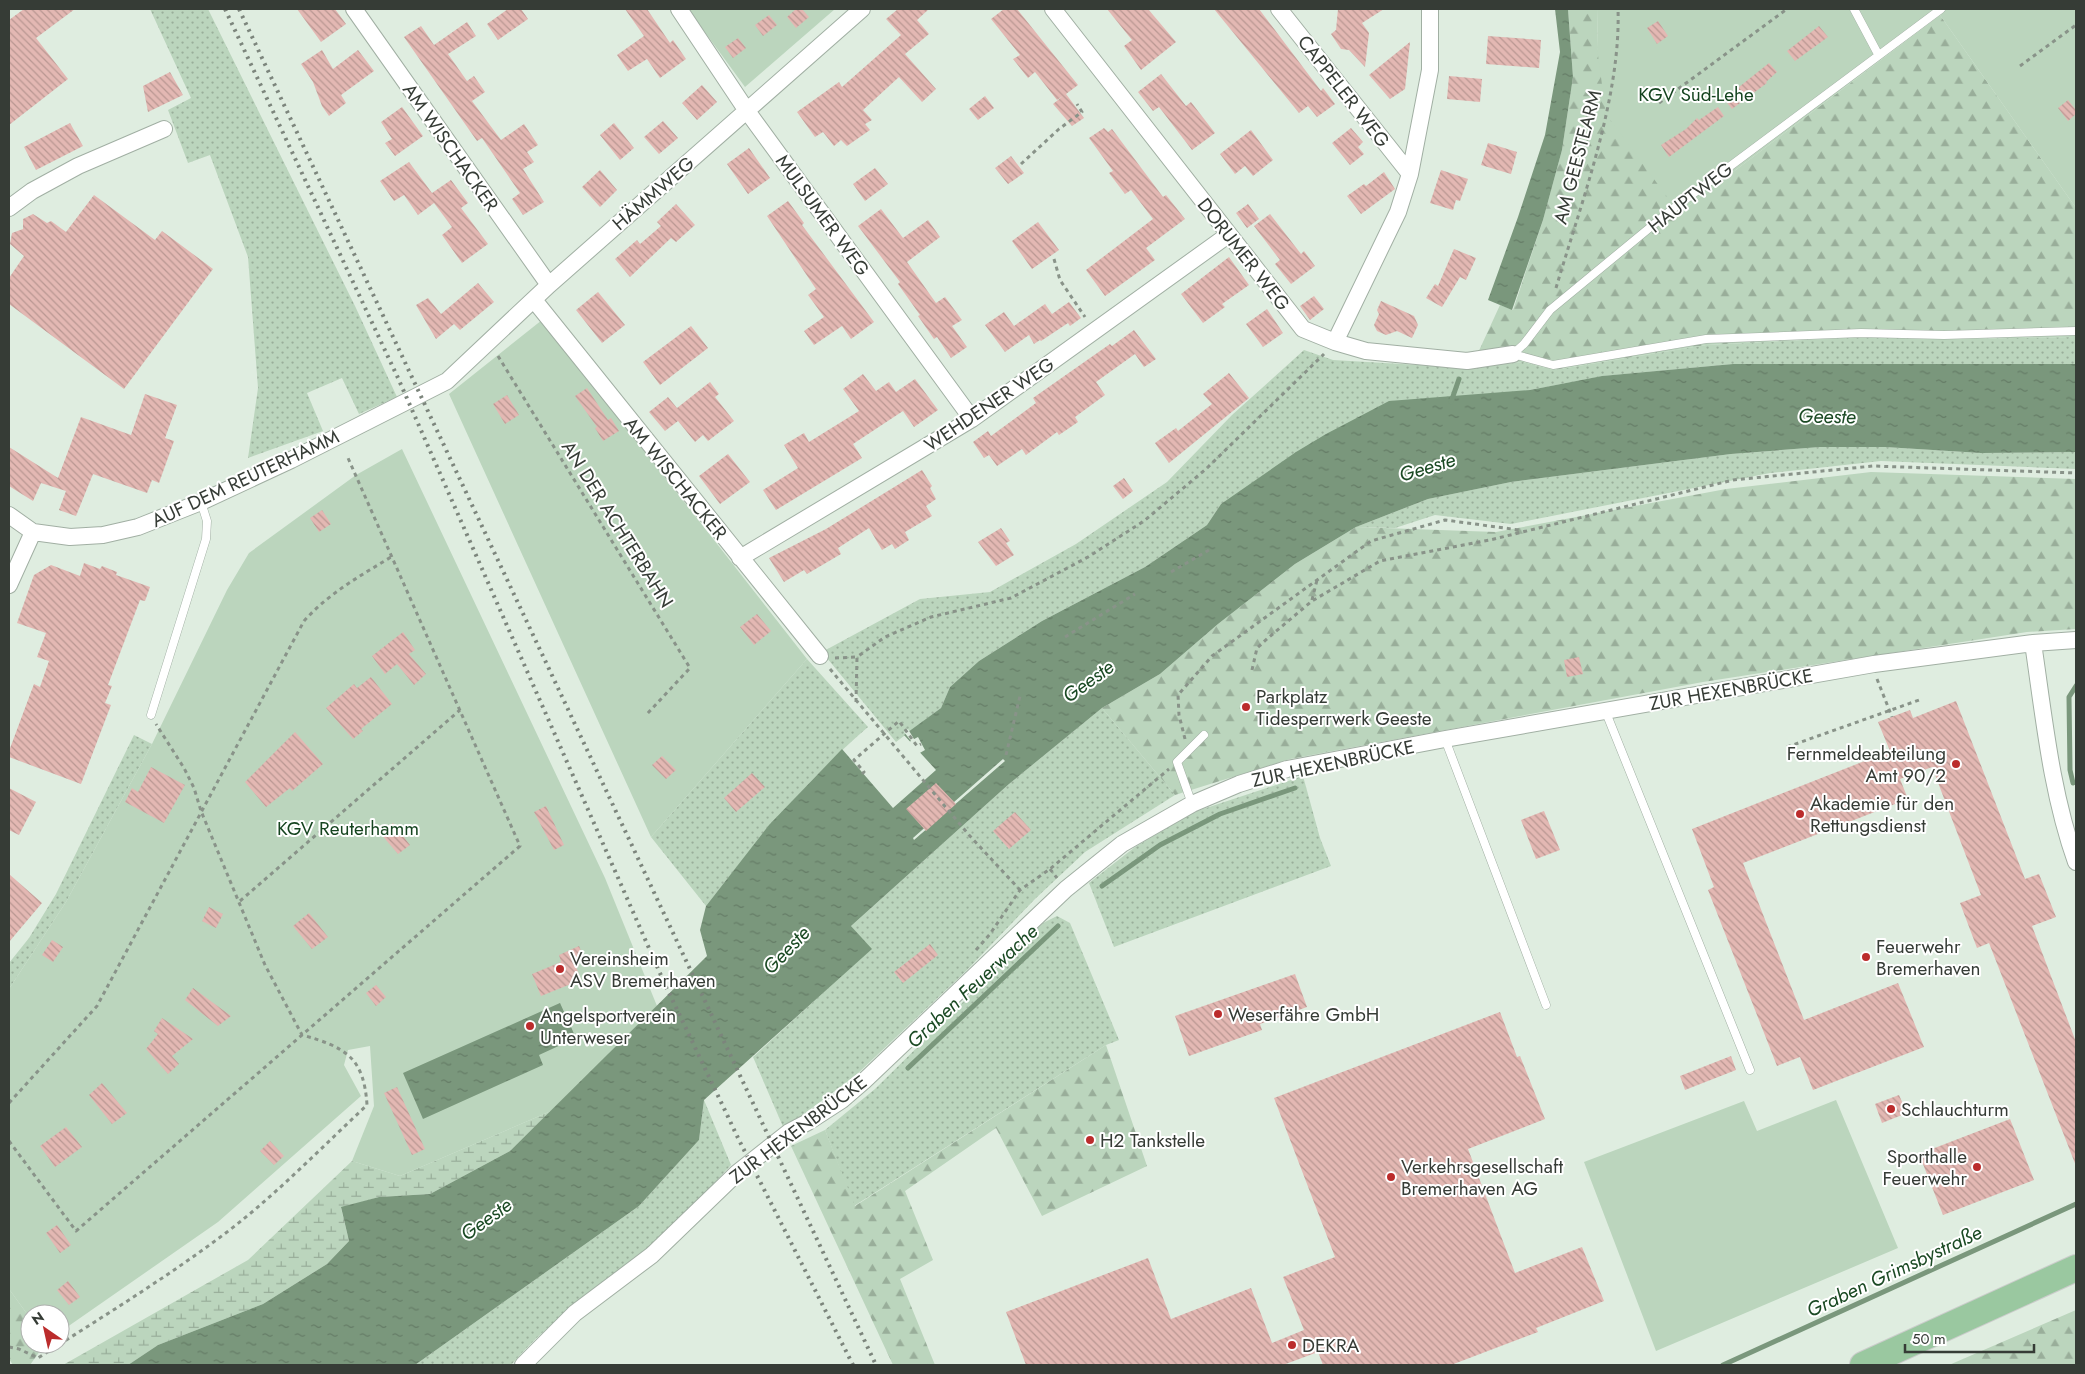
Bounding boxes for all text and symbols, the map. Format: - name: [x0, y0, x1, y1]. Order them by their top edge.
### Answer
- street label: CAPPELER WEG: [1291, 29, 1396, 153]
- street label: AM WISCHACKER: [396, 78, 505, 217]
- park label: KGV Süd-Lehe: [1638, 81, 1754, 108]
- street label: AM GEESTEARM: [1547, 87, 1608, 227]
- street label: MULSUMER WEG: [769, 149, 876, 282]
- street label: HÄMMWEG: [606, 150, 700, 237]
- street label: HAUPTWEG: [1642, 156, 1739, 239]
- street label: DORUMER WEG: [1191, 192, 1296, 316]
- street label: WEHDENER WEG: [919, 351, 1060, 458]
- water label: Geeste: [1798, 402, 1856, 431]
- street label: AM WISCHACKER: [618, 411, 734, 546]
- street label: AUF DEM REUTERHAMM: [147, 423, 343, 534]
- street label: AN DER ACHTERBAHN: [555, 436, 680, 613]
- water label: Geeste: [1395, 445, 1459, 490]
- water label: Geeste: [1056, 653, 1120, 710]
- street label: ZUR HEXENBRÜCKE: [1647, 662, 1815, 717]
- place label: Parkplatz Tidesperrwerk Geeste: [1256, 683, 1432, 732]
- marker: Parkplatz Tidesperrwerk Geeste: [1240, 701, 1252, 713]
- street label: ZUR HEXENBRÜCKE: [1249, 733, 1417, 794]
- place label: Fernmeldeabteilung Amt 90/2: [1787, 740, 1946, 789]
- marker: Fernmeldeabteilung Amt 90/2: [1950, 758, 1962, 770]
- place label: Akademie für den Rettungsdienst: [1810, 790, 1954, 839]
- marker: Akademie für den Rettungsdienst: [1794, 808, 1806, 820]
- park label: KGV Reuterhamm: [277, 815, 419, 842]
- water label: Graben Feuerwache: [900, 918, 1044, 1055]
- water label: Geeste: [756, 920, 817, 981]
- place label: Feuerwehr Bremerhaven: [1876, 933, 1981, 982]
- place label: Vereinsheim ASV Bremerhaven: [570, 945, 716, 994]
- marker: Feuerwehr Bremerhaven: [1860, 951, 1872, 963]
- marker: Vereinsheim ASV Bremerhaven: [554, 963, 566, 975]
- place label: Weserfähre GmbH: [1228, 1001, 1379, 1028]
- place label: Angelsportverein Unterweser: [540, 1002, 676, 1051]
- marker: Weserfähre GmbH: [1212, 1008, 1224, 1020]
- marker: Angelsportverein Unterweser: [524, 1020, 536, 1032]
- street label: ZUR HEXENBRÜCKE: [724, 1069, 873, 1190]
- place label: Schlauchturm: [1901, 1096, 2009, 1123]
- marker: Schlauchturm: [1885, 1103, 1897, 1115]
- place label: H2 Tankstelle: [1100, 1127, 1205, 1154]
- marker: H2 Tankstelle: [1084, 1134, 1096, 1146]
- place label: Sporthalle Feuerwehr: [1883, 1143, 1967, 1192]
- place label: Verkehrsgesellschaft Bremerhaven AG: [1401, 1153, 1563, 1202]
- marker: Sporthalle Feuerwehr: [1971, 1161, 1983, 1173]
- marker: Verkehrsgesellschaft Bremerhaven AG: [1385, 1171, 1397, 1183]
- water label: Geeste: [454, 1191, 518, 1248]
- water label: Graben Grimsbystraße: [1802, 1218, 1987, 1325]
- north arrow: [20, 1304, 70, 1354]
- text: N: [28, 1307, 48, 1330]
- scale bar: [1905, 1322, 2034, 1354]
- text: 50 m: [1912, 1328, 1946, 1350]
- place label: DEKRA: [1302, 1332, 1360, 1359]
- marker: DEKRA: [1286, 1339, 1298, 1351]

